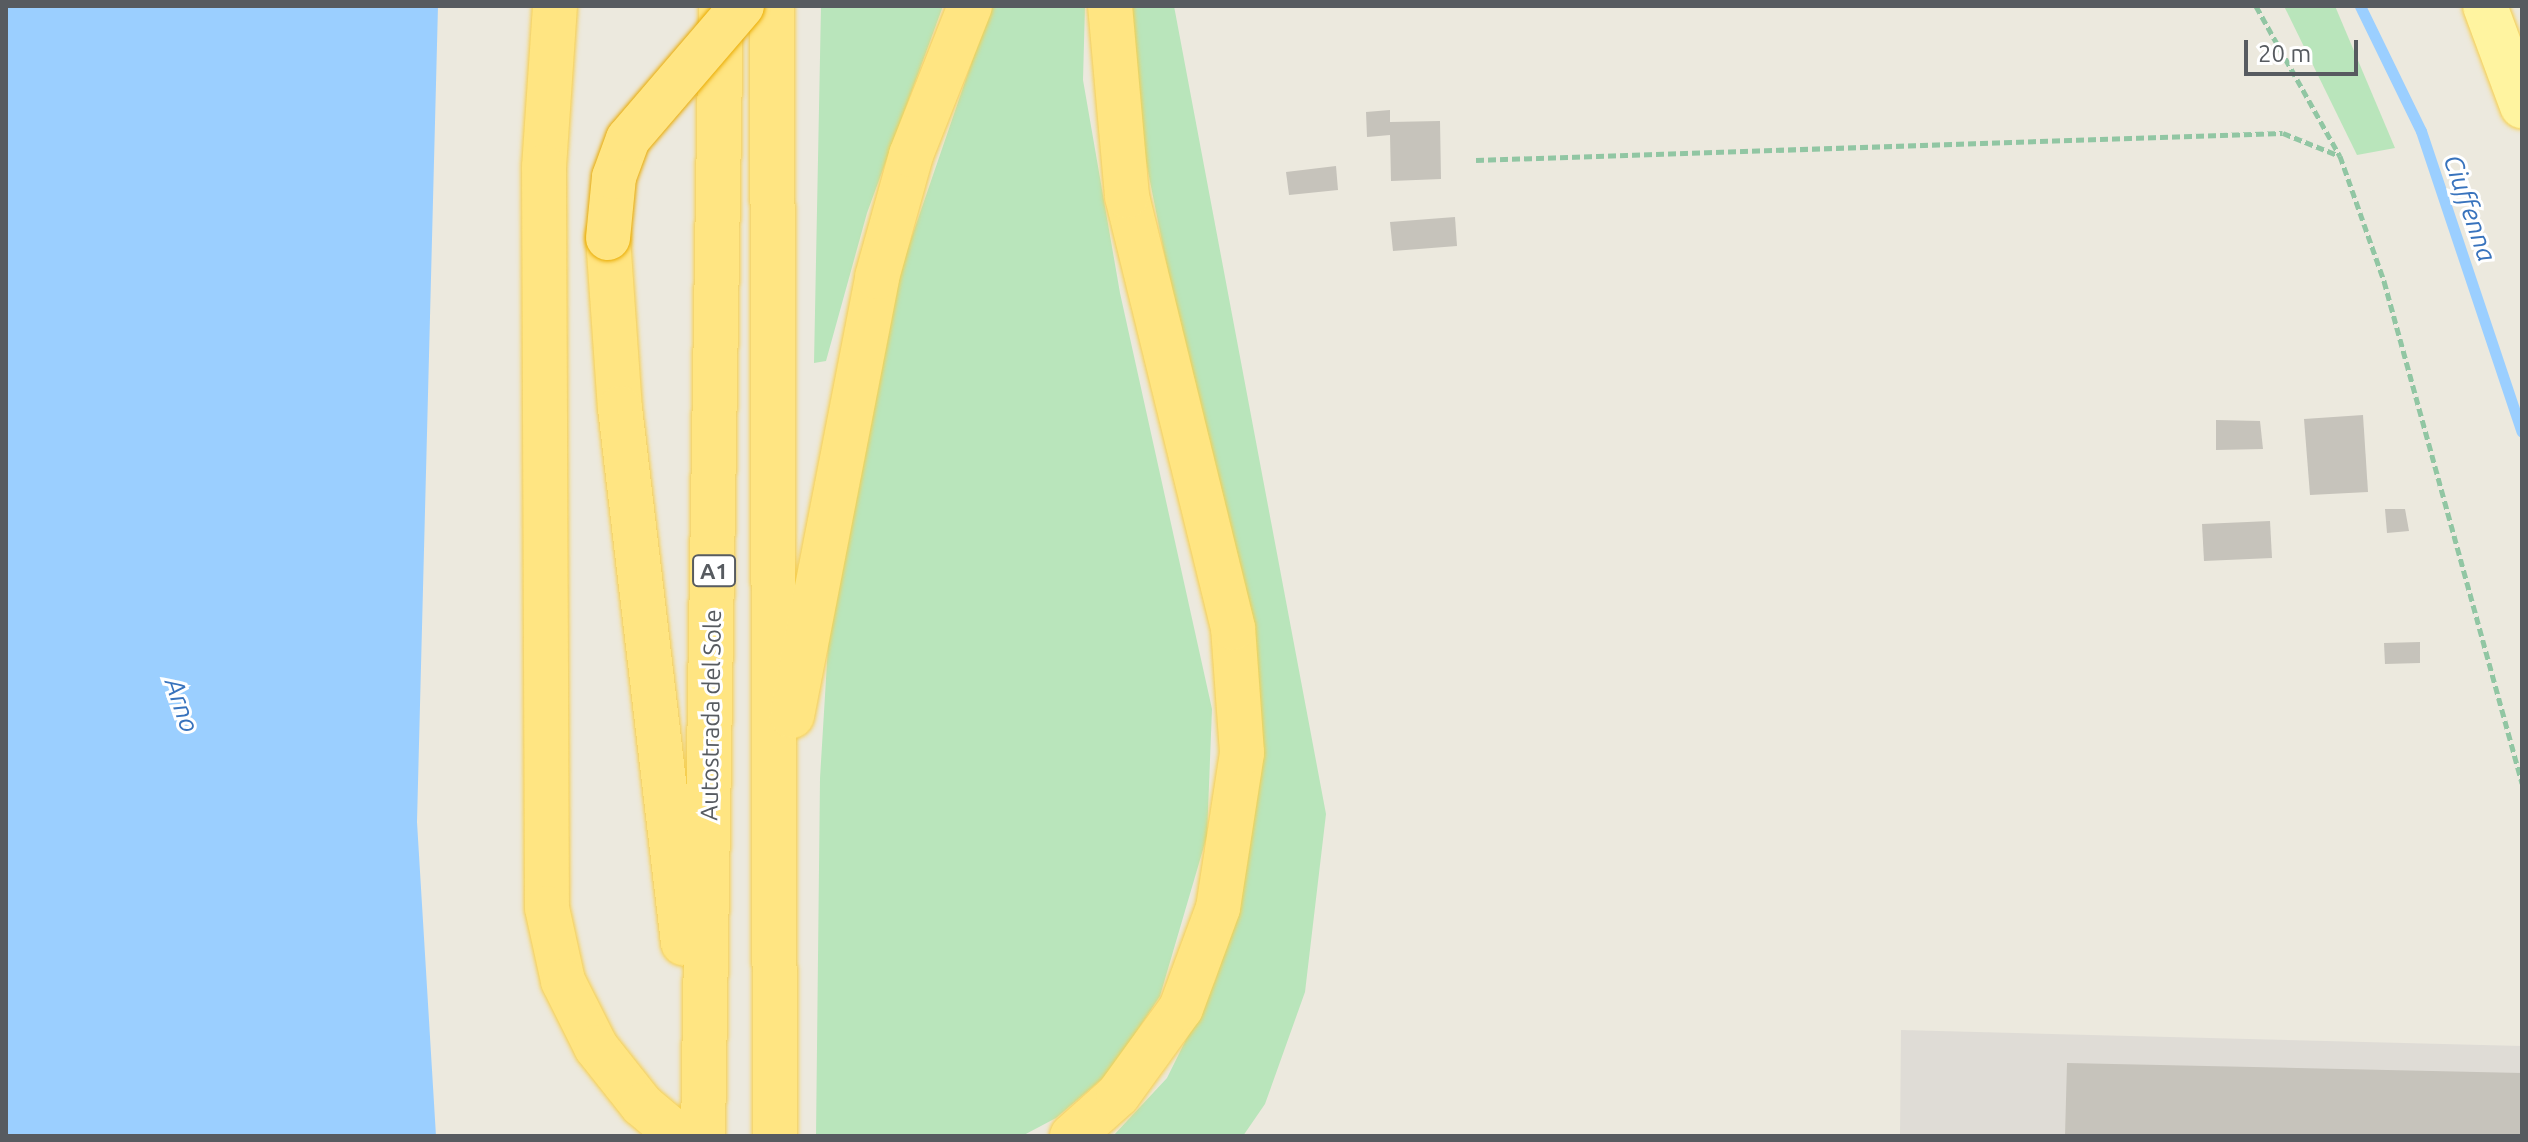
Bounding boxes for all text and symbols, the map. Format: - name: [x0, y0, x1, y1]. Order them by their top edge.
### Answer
- scale bar: [2248, 24, 2362, 74]
- text: 20 m: [2258, 40, 2311, 67]
- water label: Ciuffenna: [2437, 150, 2503, 266]
- road number: A1: [692, 553, 736, 589]
- street label: Autostrada del Sole: [695, 609, 727, 821]
- water label: Arno: [158, 674, 206, 736]

